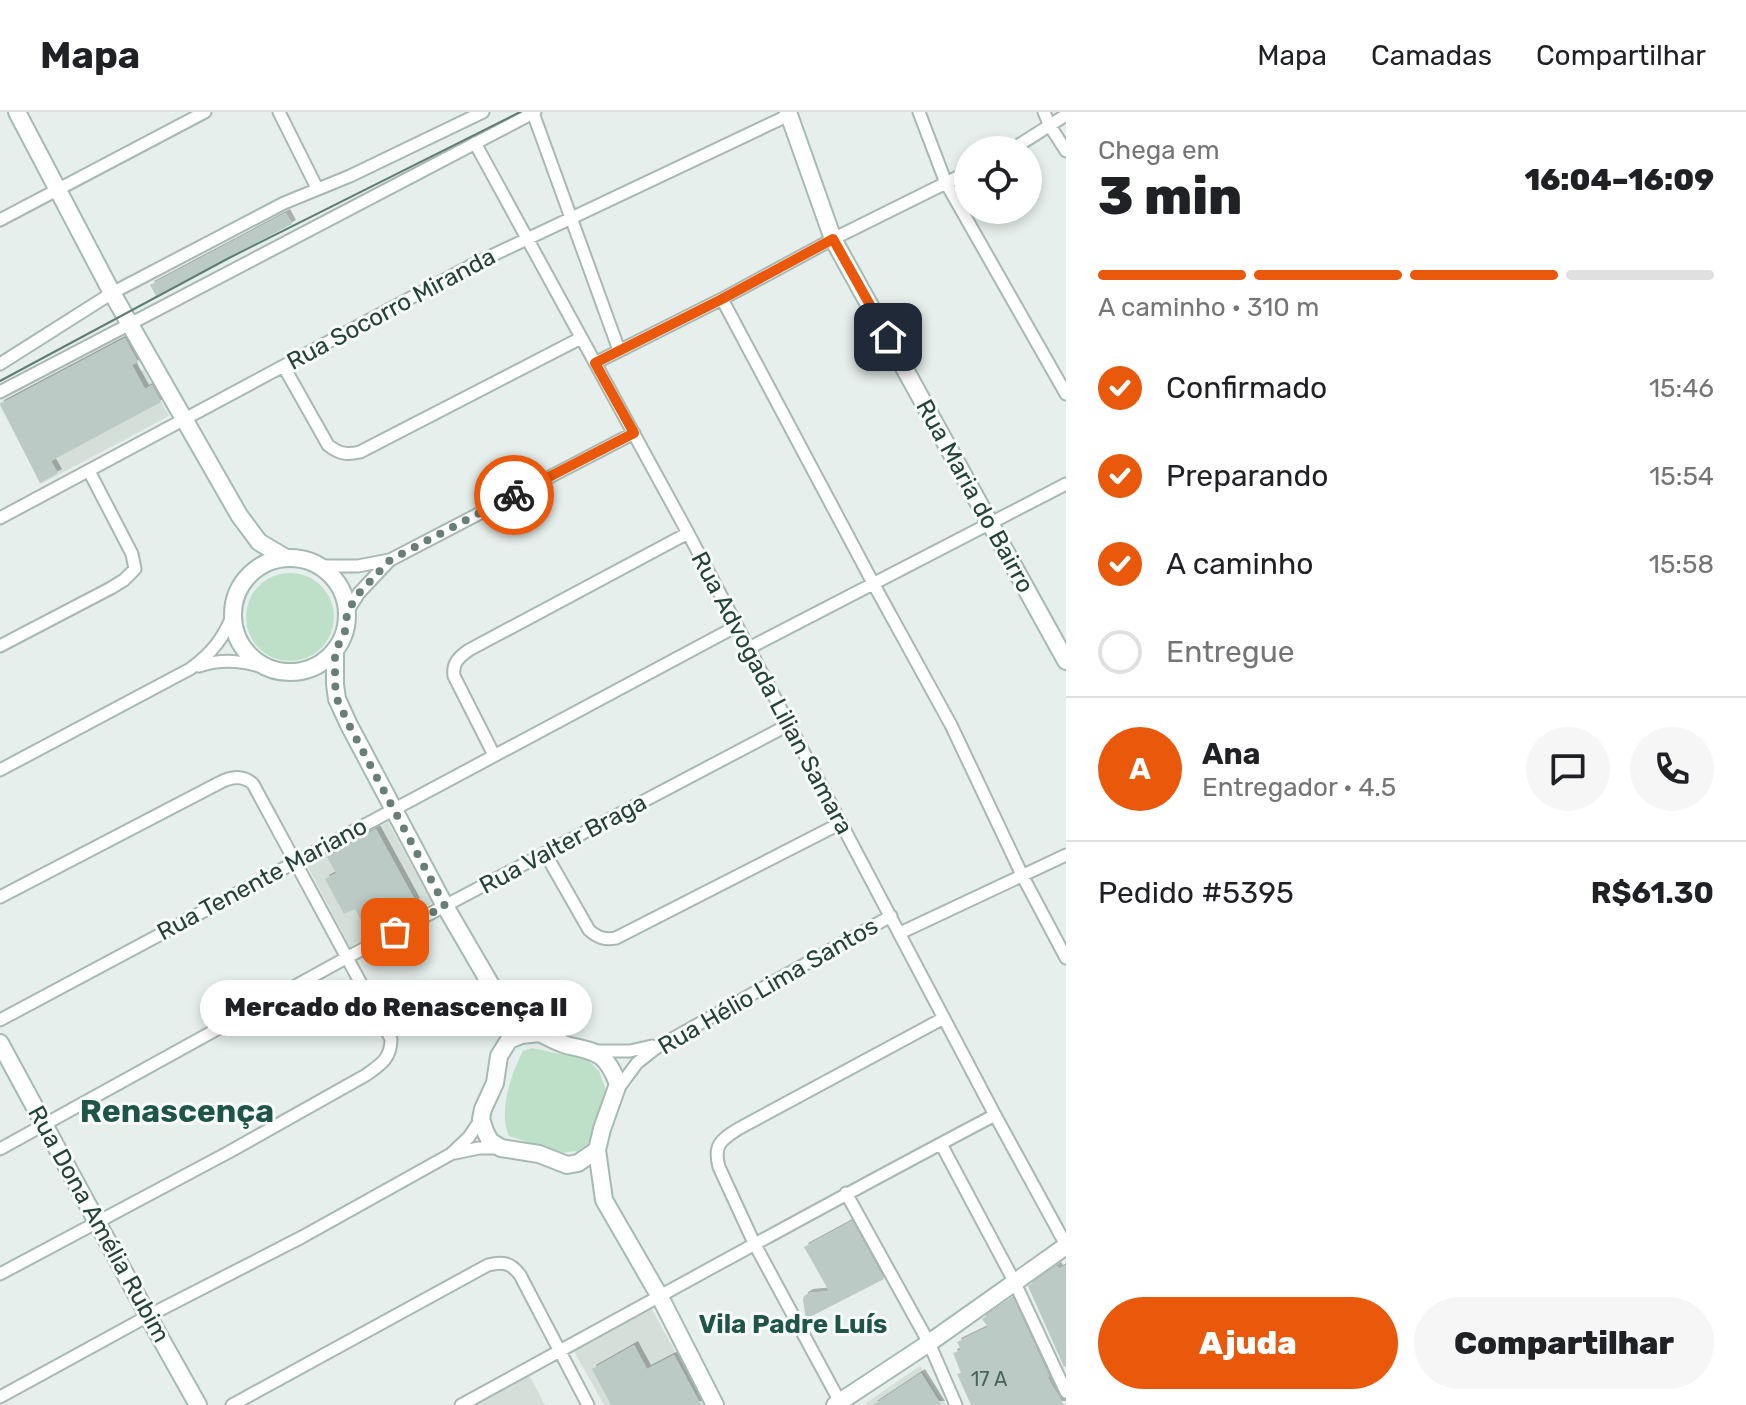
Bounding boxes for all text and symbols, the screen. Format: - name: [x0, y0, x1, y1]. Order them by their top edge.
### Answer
- text: Mapa: [40, 32, 140, 78]
- text: Mapa: [1257, 39, 1327, 72]
- text: Camadas: [1371, 39, 1492, 72]
- text: Compartilhar: [1536, 39, 1706, 72]
- text: Chega em: [1098, 135, 1220, 166]
- map controls: [954, 136, 1042, 224]
- button: locate: [954, 136, 1042, 224]
- text: 16:04–16:09: [1524, 162, 1714, 198]
- text: 3 min: [1098, 165, 1242, 227]
- street label: Rua Socorro Miranda: [282, 242, 500, 376]
- text: A caminho · 310 m: [1098, 292, 1319, 323]
- pin: [854, 303, 922, 371]
- icon: home: [866, 315, 910, 359]
- icon: check: [1098, 366, 1142, 410]
- text: Confirmado: [1166, 370, 1327, 406]
- text: 15:46: [1649, 373, 1714, 404]
- street label: Rua Maria do Bairro: [910, 395, 1040, 597]
- icon: check: [1098, 454, 1142, 498]
- courier: [474, 455, 554, 535]
- text: Preparando: [1166, 458, 1329, 494]
- text: 15:54: [1649, 461, 1714, 492]
- icon: bike: [492, 473, 536, 517]
- icon: check: [1098, 542, 1142, 586]
- text: A caminho: [1166, 546, 1313, 582]
- street label: Rua Advogada Lilian Samara: [685, 547, 859, 839]
- text: 15:58: [1649, 549, 1714, 580]
- text: Entregue: [1166, 634, 1295, 670]
- button: chat: [1526, 727, 1610, 811]
- button: phone: [1630, 727, 1714, 811]
- text: Ana: [1202, 736, 1260, 772]
- text: A: [1129, 751, 1151, 787]
- text: Entregador · 4.5: [1202, 772, 1396, 803]
- street label: Rua Valter Braga: [475, 788, 651, 900]
- street label: Rua Tenente Mariano: [152, 812, 372, 946]
- text: Pedido #5395: [1098, 875, 1294, 911]
- text: R$61.30: [1591, 875, 1714, 911]
- pin: [361, 898, 429, 966]
- icon: bag: [373, 910, 417, 954]
- street label: Rua Hélio Lima Santos: [653, 912, 883, 1060]
- callout: Mercado do Renascença II: [199, 980, 591, 1036]
- text: Mercado do Renascença II: [224, 992, 568, 1023]
- district label: Renascença: [80, 1092, 274, 1130]
- street label: Rua Dona Amélia Rubim: [22, 1101, 176, 1347]
- button: Ajuda: [1098, 1297, 1398, 1389]
- button: Compartilhar: [1414, 1297, 1714, 1389]
- district label: Vila Padre Luís: [699, 1309, 888, 1340]
- house number: 17 A: [971, 1367, 1007, 1391]

